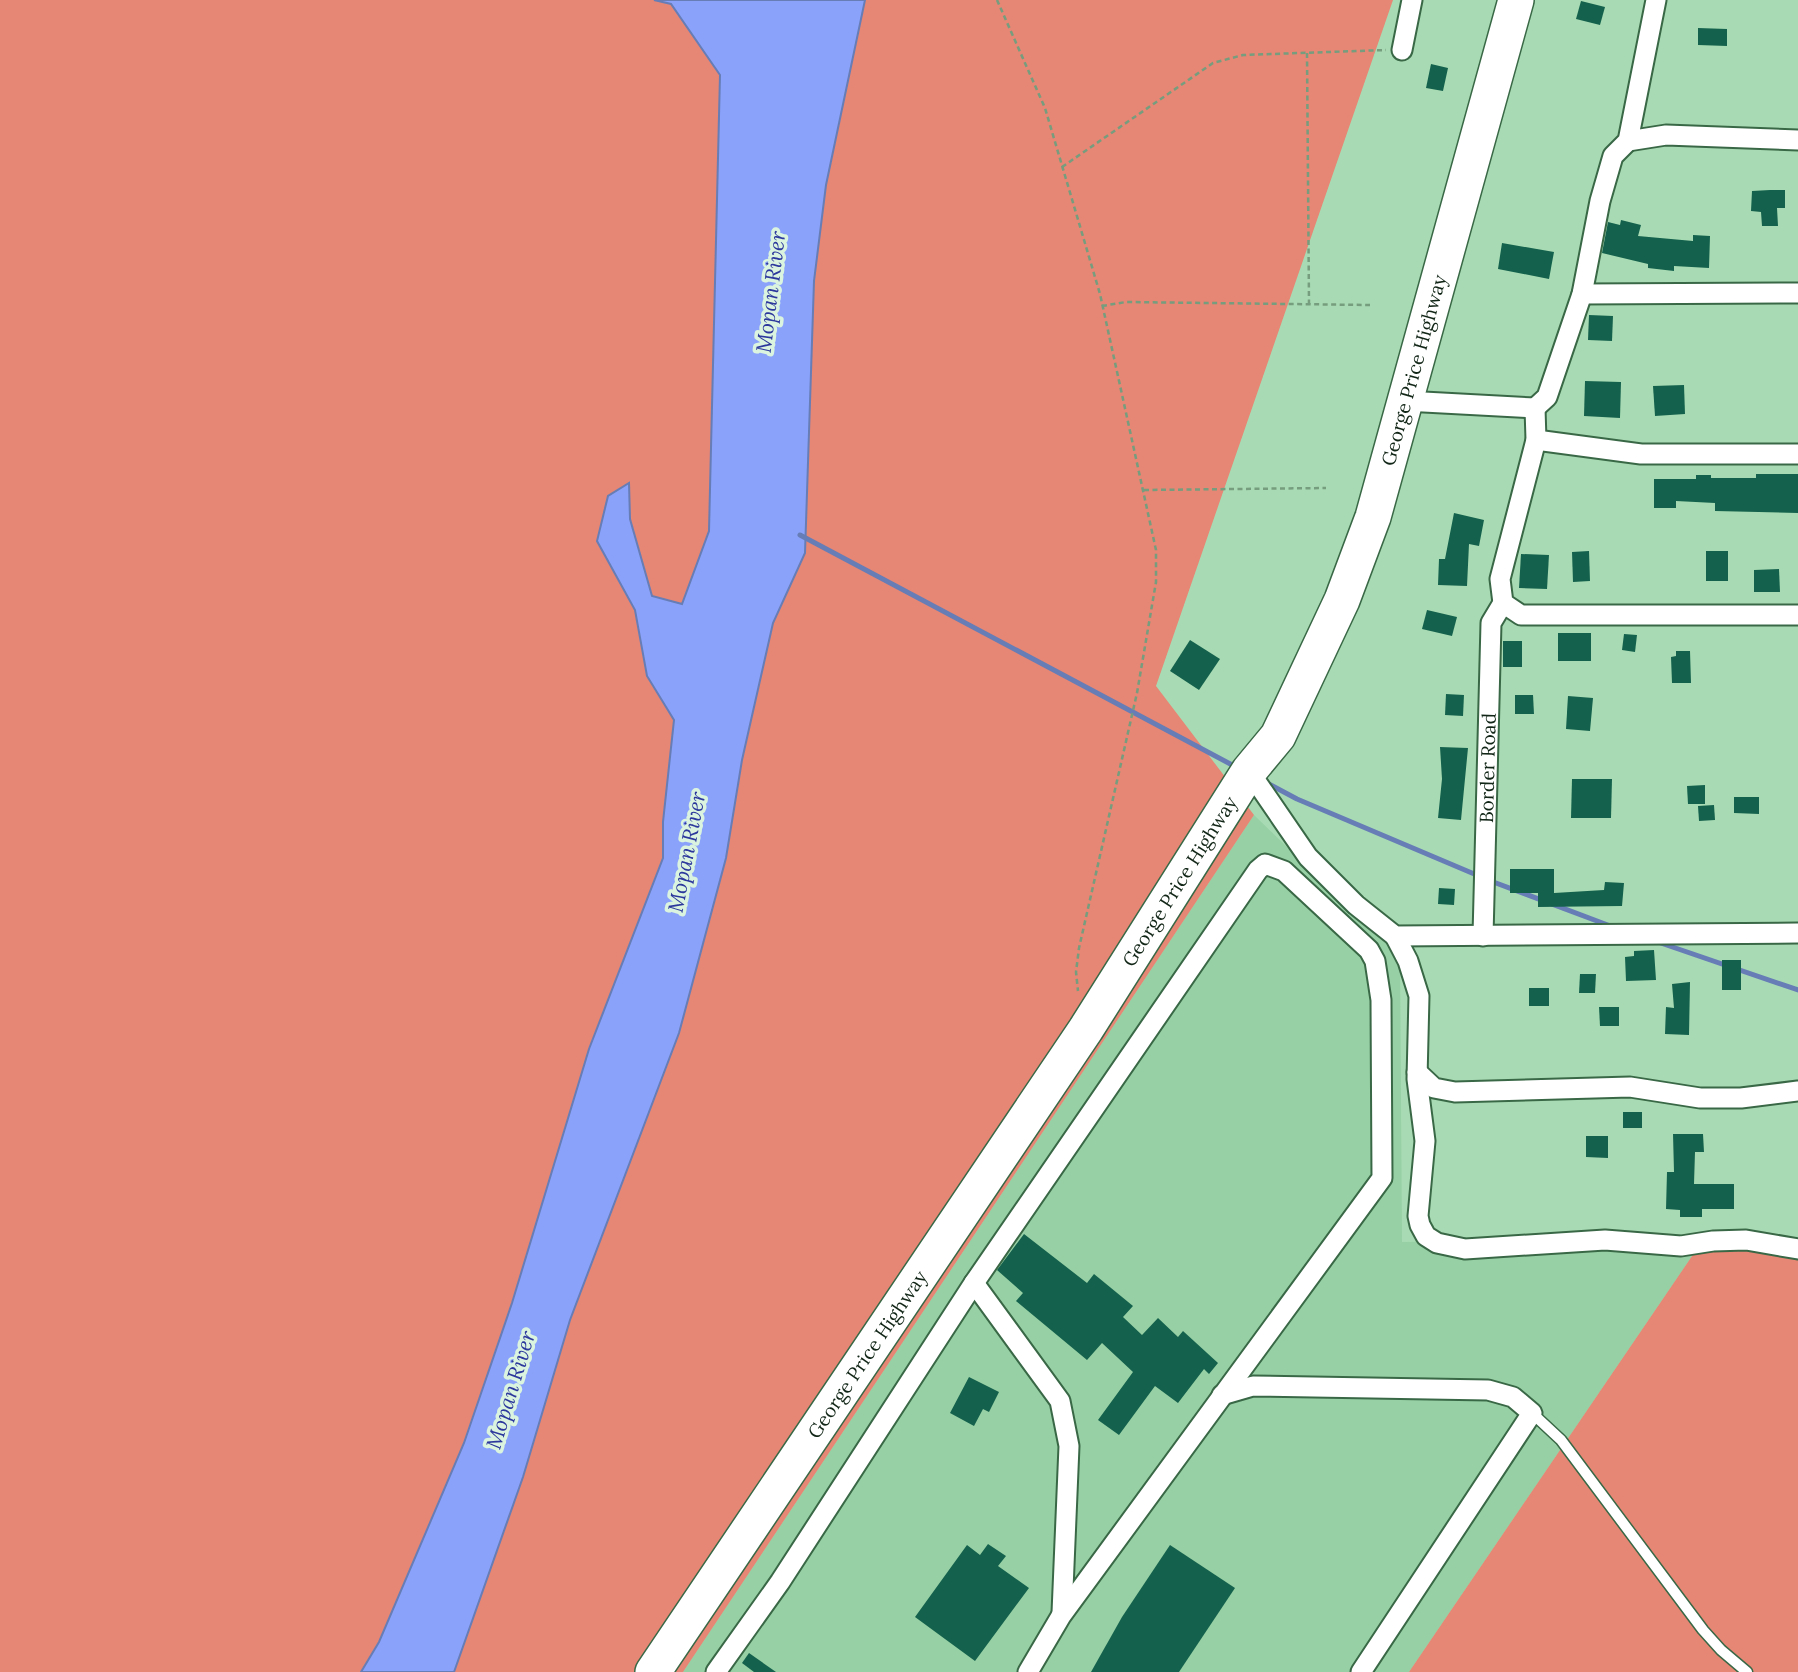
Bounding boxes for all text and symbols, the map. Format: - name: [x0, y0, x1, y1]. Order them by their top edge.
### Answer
- water label: Mopan River: [750, 229, 791, 354]
- street label: George Price Highway: [1376, 272, 1451, 468]
- street label: Border Road: [1474, 713, 1501, 823]
- water label: Mopan River: [662, 789, 712, 915]
- street label: George Price Highway: [1117, 792, 1242, 971]
- street label: George Price Highway: [802, 1266, 932, 1443]
- water label: Mopan River: [480, 1327, 541, 1452]

